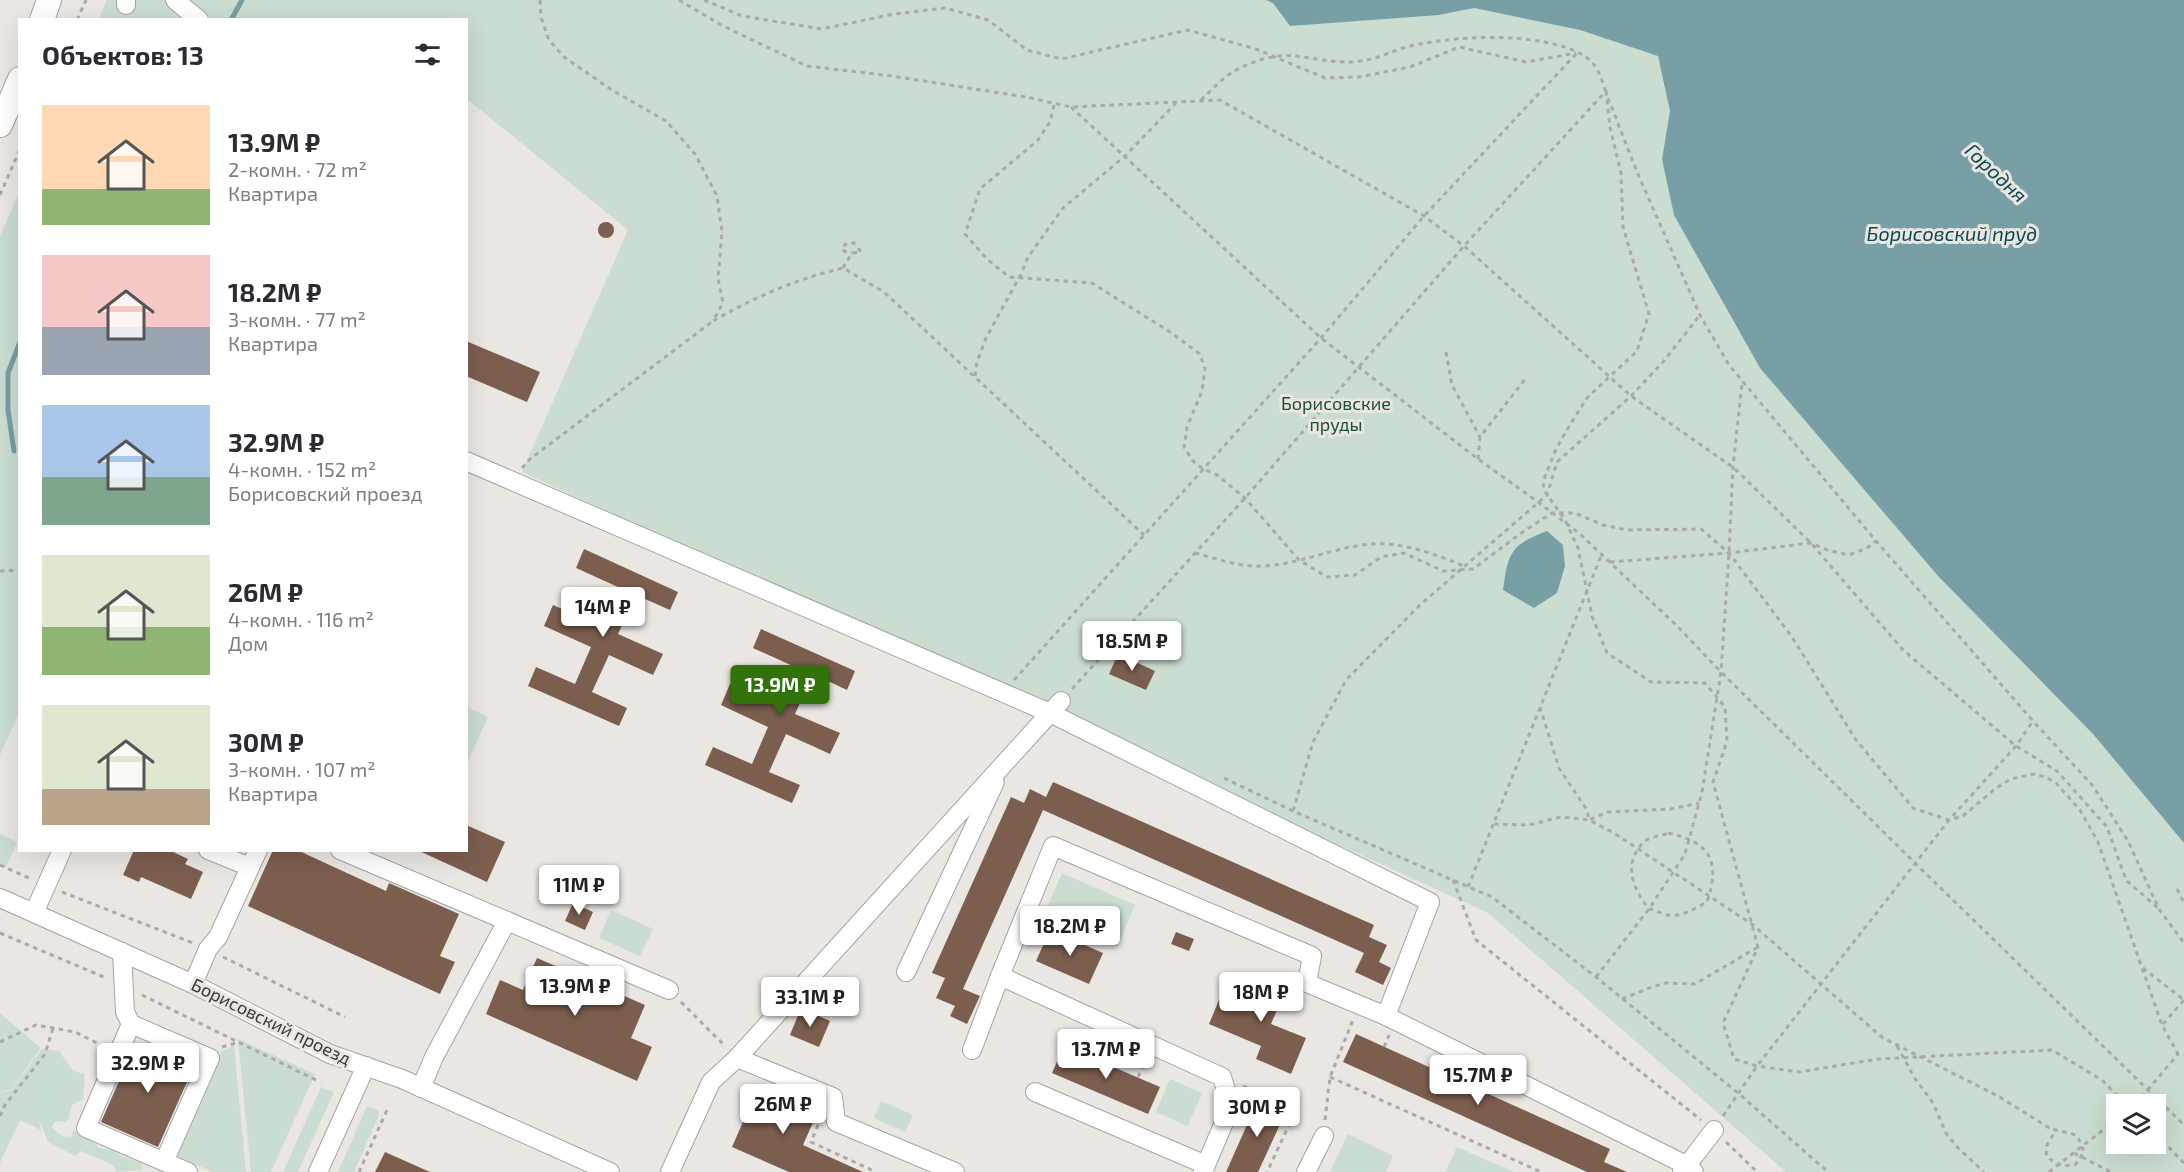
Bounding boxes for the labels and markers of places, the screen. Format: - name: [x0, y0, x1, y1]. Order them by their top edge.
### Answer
- pin: 14M ₽: [561, 587, 645, 638]
- pin: 18.5M ₽: [1077, 621, 1187, 672]
- pin: 13.9M ₽: [725, 665, 835, 716]
- pin: 11M ₽: [537, 865, 621, 916]
- pin: 18.2M ₽: [1015, 906, 1125, 957]
- pin: 13.9M ₽: [520, 966, 630, 1017]
- pin: 18M ₽: [1219, 972, 1303, 1023]
- pin: 33.1M ₽: [755, 977, 865, 1028]
- pin: 13.7M ₽: [1051, 1029, 1161, 1080]
- pin: 32.9M ₽: [93, 1043, 203, 1094]
- pin: 15.7M ₽: [1423, 1055, 1533, 1106]
- pin: 26M ₽: [741, 1084, 825, 1135]
- pin: 30M ₽: [1215, 1087, 1299, 1138]

